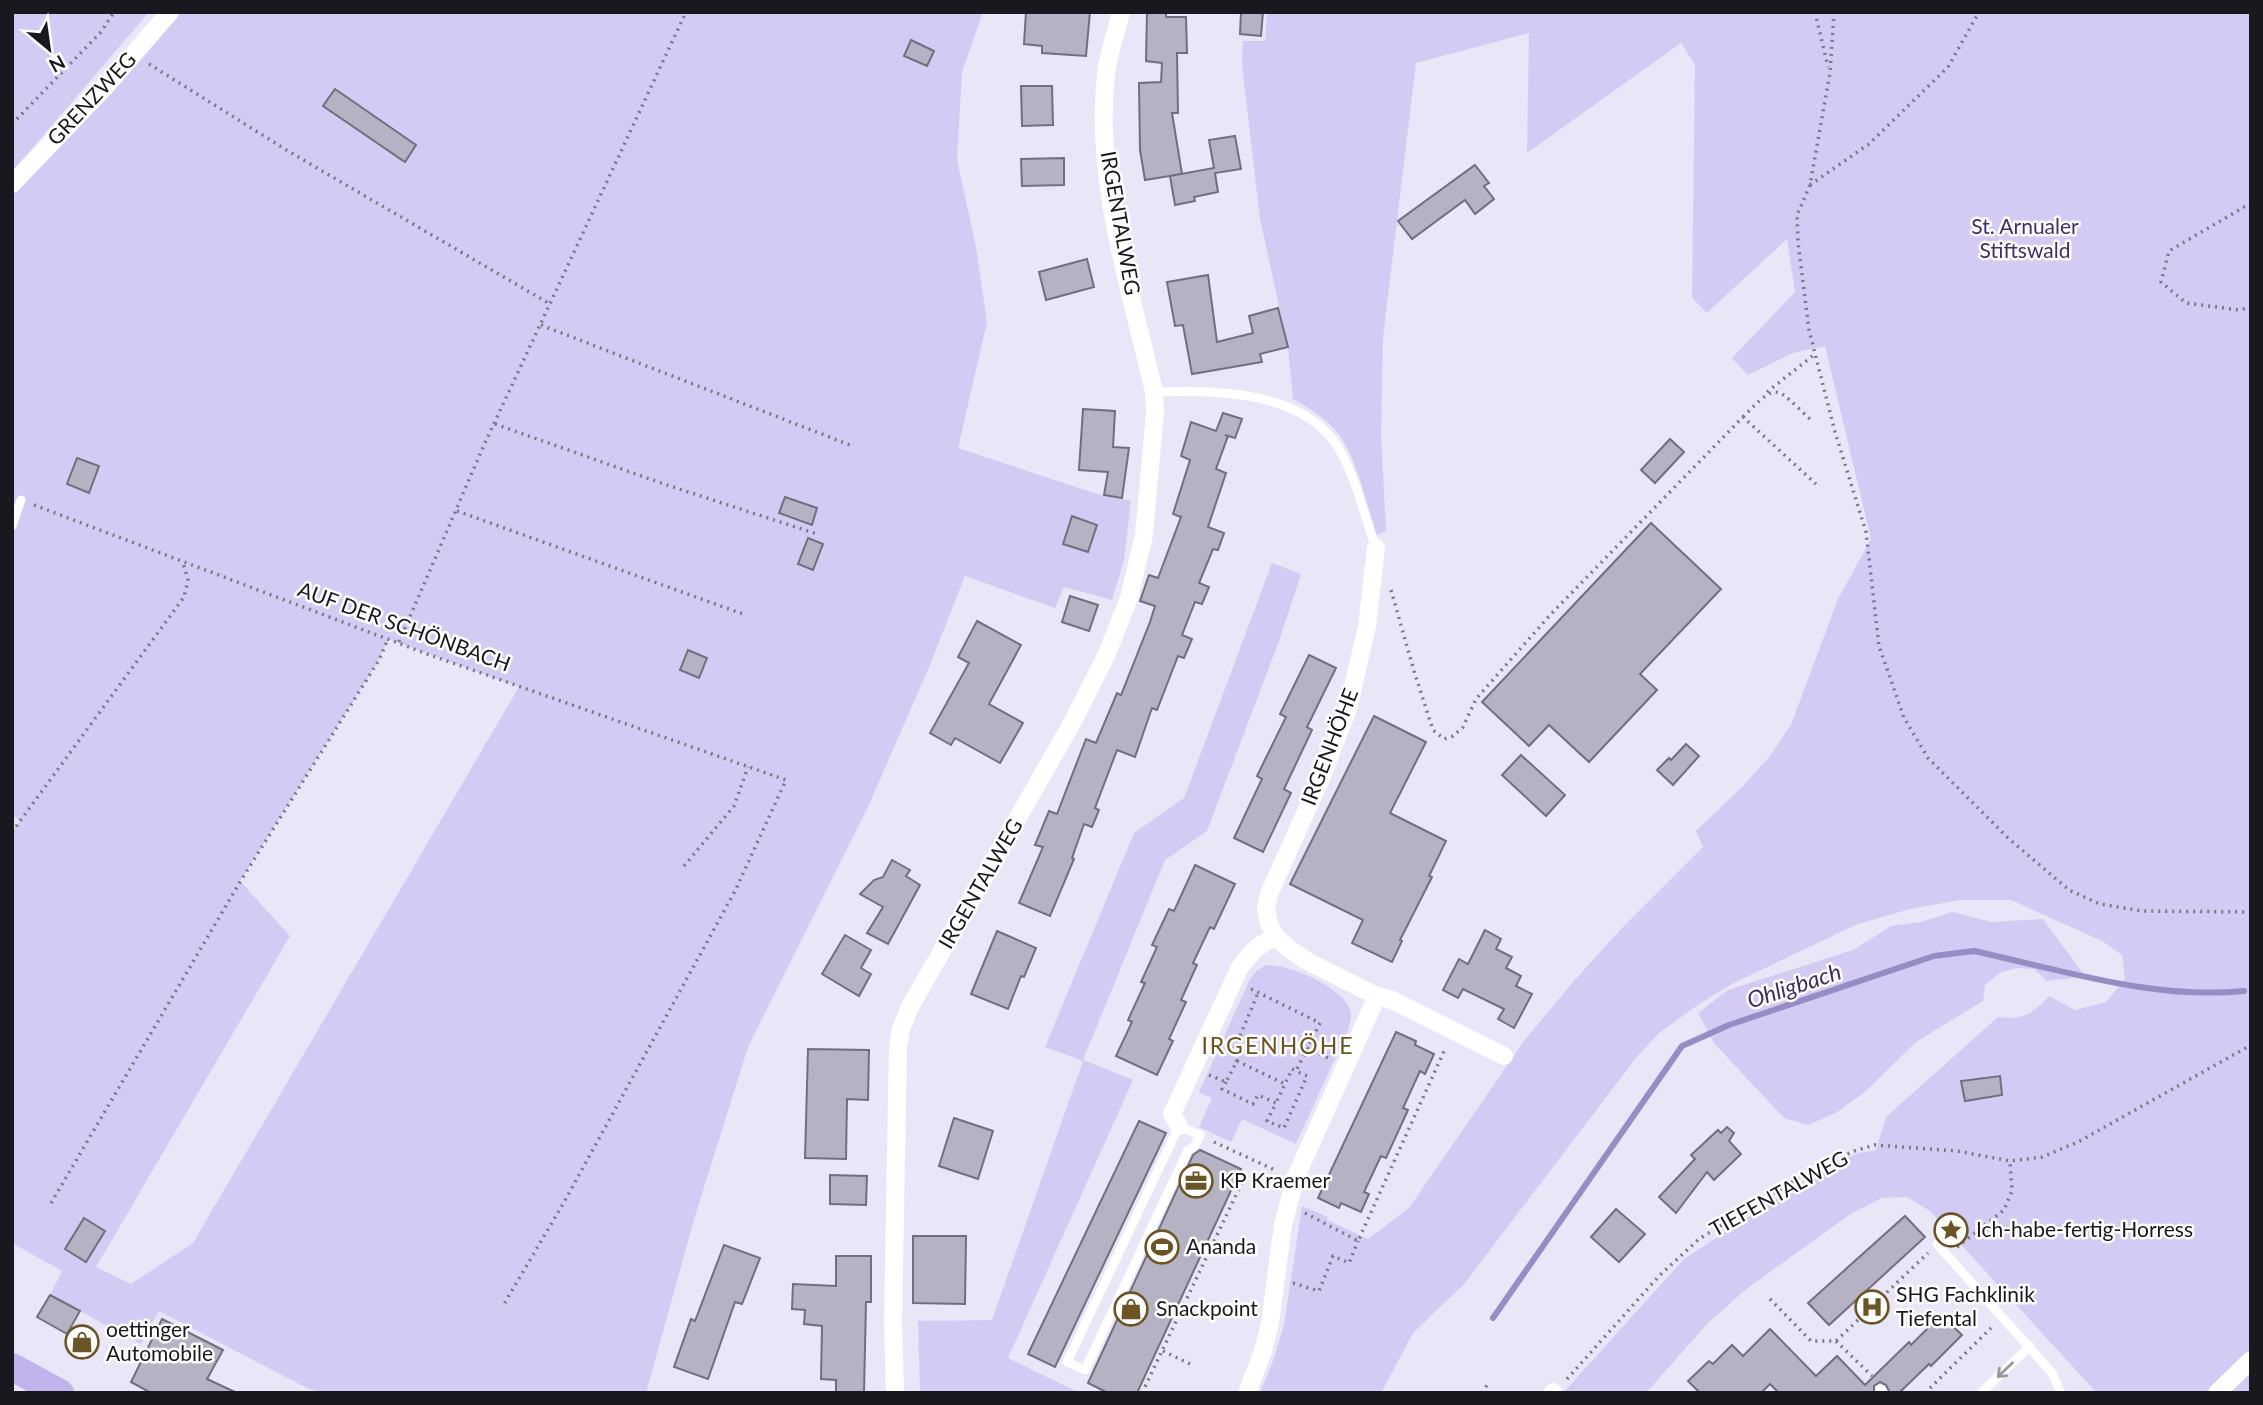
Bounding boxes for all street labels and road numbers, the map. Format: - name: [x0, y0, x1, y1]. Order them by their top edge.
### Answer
- street label: GRENZWEG: [42, 47, 142, 151]
- street label: IRGENTALWEG: [1097, 149, 1146, 297]
- street label: AUF DER SCHÖNBACH: [295, 575, 514, 676]
- street label: IRGENHÖHE: [1295, 684, 1362, 809]
- street label: IRGENTALWEG: [932, 814, 1027, 953]
- street label: TIEFENTALWEG: [1705, 1144, 1852, 1241]

